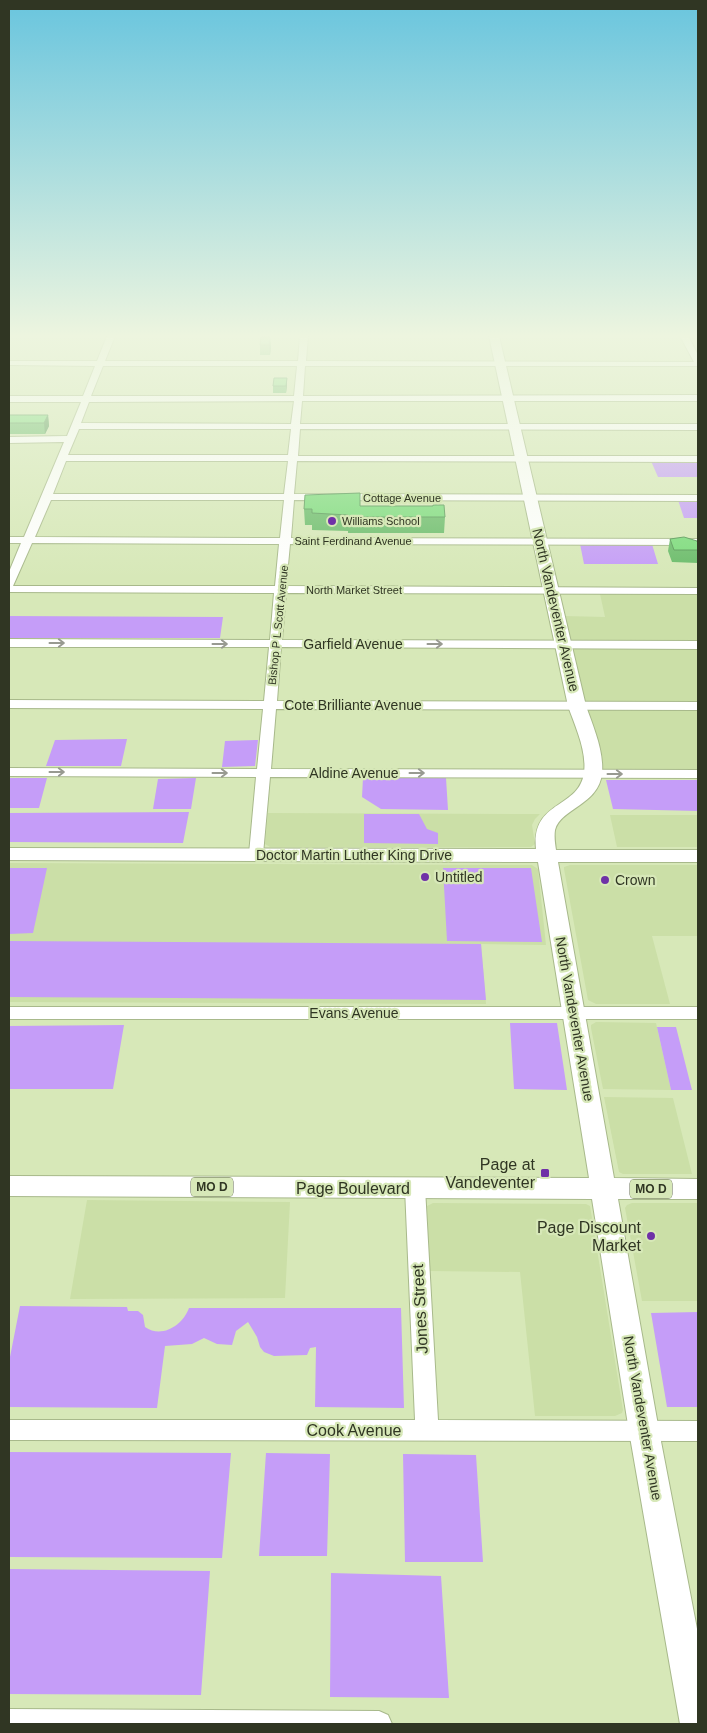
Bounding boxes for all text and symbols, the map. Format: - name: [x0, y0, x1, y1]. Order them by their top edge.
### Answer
- street label: Cottage Avenue: [363, 492, 441, 504]
- marker: Williams School: [326, 515, 338, 527]
- place label: Williams School: [342, 515, 420, 527]
- street label: North Vandeventer Avenue: [529, 527, 583, 693]
- street label: Saint Ferdinand Avenue: [294, 535, 412, 547]
- street label: Bishop P L Scott Avenue: [266, 565, 290, 685]
- street label: North Market Street: [306, 584, 402, 596]
- street label: Garfield Avenue: [303, 636, 403, 652]
- one-way arrow: [49, 638, 65, 648]
- one-way arrow: [212, 639, 228, 649]
- one-way arrow: [426, 639, 443, 649]
- street label: Cote Brilliante Avenue: [284, 697, 422, 713]
- street label: Aldine Avenue: [309, 765, 399, 781]
- one-way arrow: [49, 767, 65, 777]
- one-way arrow: [212, 768, 228, 777]
- one-way arrow: [409, 768, 425, 778]
- one-way arrow: [606, 769, 623, 779]
- street label: Doctor Martin Luther King Drive: [256, 847, 452, 863]
- place label: Untitled: [435, 869, 482, 885]
- marker: Untitled: [419, 871, 431, 883]
- place label: Crown: [615, 872, 655, 888]
- marker: Crown: [599, 874, 611, 886]
- street label: North Vandeventer Avenue: [553, 935, 597, 1103]
- street label: Evans Avenue: [309, 1005, 399, 1021]
- place label: Page at Vandeventer: [445, 1156, 536, 1191]
- marker: Page at Vandeventer: [539, 1167, 551, 1179]
- road number: MO D: [191, 1178, 233, 1196]
- street label: Page Boulevard: [296, 1180, 410, 1197]
- road number: MO D: [630, 1180, 672, 1198]
- place label: Page Discount Market: [537, 1219, 642, 1254]
- marker: Page Discount Market: [645, 1230, 657, 1242]
- street label: Jones Street: [409, 1263, 431, 1354]
- street label: North Vandeventer Avenue: [621, 1334, 665, 1502]
- street label: Cook Avenue: [307, 1422, 402, 1439]

